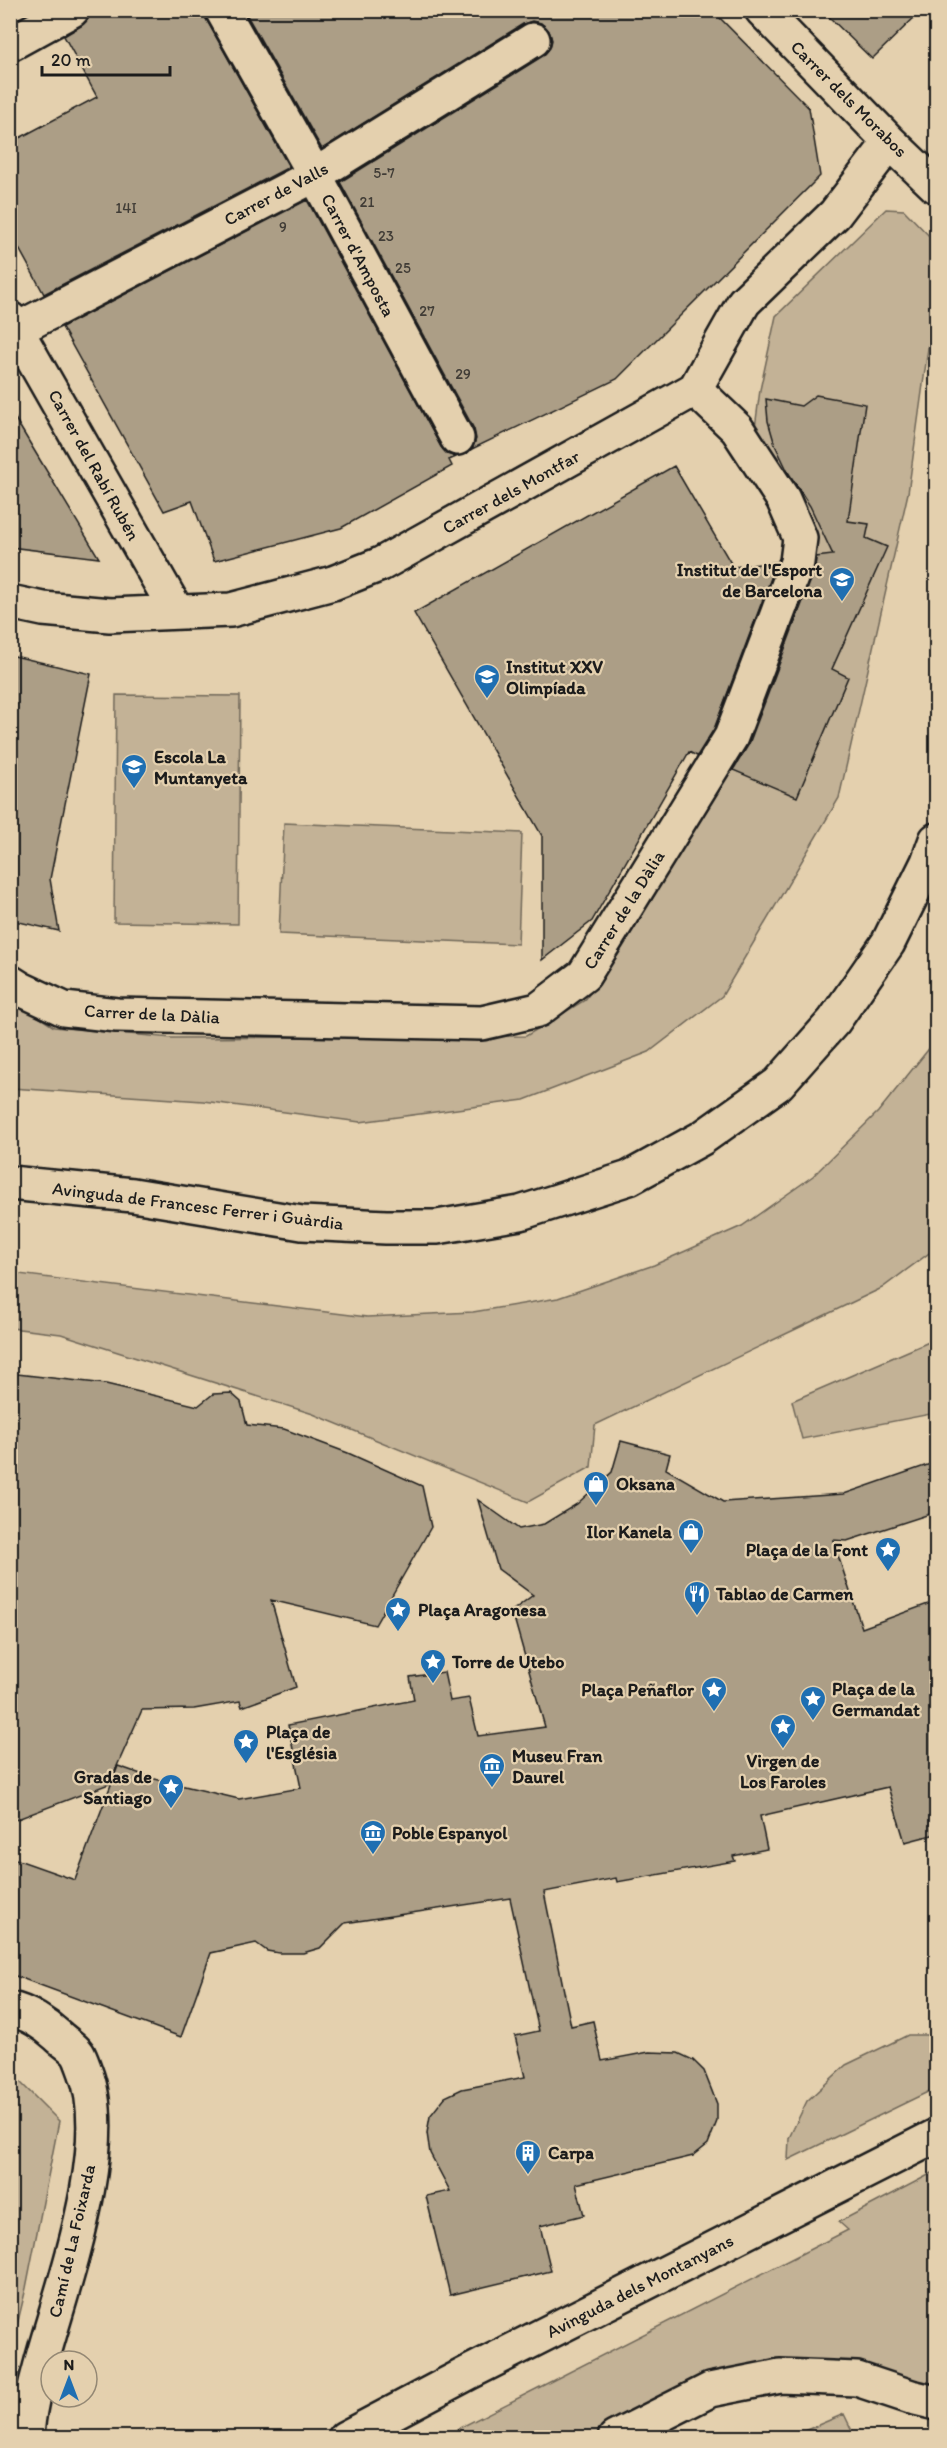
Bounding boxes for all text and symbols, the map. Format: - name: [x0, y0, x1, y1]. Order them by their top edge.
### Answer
- street label: Carrer dels Morabos: [786, 36, 912, 162]
- scale bar: [42, 39, 170, 77]
- text: 20 m: [51, 49, 91, 71]
- street label: Carrer de Valls: [220, 157, 332, 231]
- house number: 5-7: [373, 164, 395, 182]
- street label: Carrer d'Amposta: [316, 190, 400, 320]
- house number: 21: [360, 193, 374, 211]
- house number: 14I: [115, 199, 137, 217]
- house number: 9: [279, 218, 287, 236]
- house number: 23: [378, 227, 394, 245]
- house number: 25: [395, 259, 411, 277]
- house number: 27: [419, 302, 435, 320]
- house number: 29: [455, 365, 471, 383]
- street label: Carrer del Rabí Rubén: [43, 386, 145, 545]
- street label: Carrer dels Montfar: [439, 445, 584, 539]
- place label: Institut de l'Esport de Barcelona: [677, 559, 822, 602]
- school or university icon: Institut de l'Esport de Barcelona: [827, 565, 857, 603]
- place label: Institut XXV Olimpíada: [506, 656, 603, 699]
- school or university icon: Institut XXV Olimpíada: [472, 662, 502, 700]
- place label: Escola La Muntanyeta: [154, 746, 248, 789]
- school or university icon: Escola La Muntanyeta: [119, 752, 149, 790]
- street label: Carrer de la Dàlia: [579, 846, 670, 974]
- street label: Carrer de la Dàlia: [83, 999, 221, 1029]
- street label: Avinguda de Francesc Ferrer i Guàrdia: [51, 1177, 346, 1235]
- shop icon: Oksana: [581, 1469, 611, 1507]
- place label: Oksana: [616, 1473, 675, 1495]
- shop icon: Ilor Kanela: [676, 1517, 706, 1555]
- place label: Ilor Kanela: [586, 1521, 673, 1543]
- place icon: Plaça de la Font: [873, 1535, 903, 1573]
- place label: Plaça de la Font: [746, 1539, 868, 1561]
- restaurant icon: Tablao de Carmen: [682, 1579, 712, 1617]
- place label: Tablao de Carmen: [715, 1583, 854, 1605]
- place icon: Plaça Aragonesa: [383, 1595, 413, 1633]
- place label: Plaça Aragonesa: [418, 1599, 547, 1621]
- place icon: Torre de Utebo: [418, 1647, 448, 1685]
- place label: Torre de Utebo: [451, 1651, 564, 1673]
- place icon: Plaça Peñaflor: [699, 1675, 729, 1713]
- place label: Plaça de la Germandat: [832, 1678, 920, 1721]
- place label: Plaça Peñaflor: [581, 1679, 695, 1701]
- place icon: Plaça de la Germandat: [798, 1684, 828, 1722]
- place icon: Virgen de Los Faroles: [768, 1712, 798, 1750]
- place label: Plaça de l'Església: [266, 1721, 337, 1764]
- place icon: Plaça de l'Església: [231, 1727, 261, 1765]
- place label: Museu Fran Daurel: [512, 1745, 603, 1788]
- place label: Virgen de Los Faroles: [740, 1750, 826, 1793]
- museum icon: Museu Fran Daurel: [477, 1751, 507, 1789]
- place label: Gradas de Santiago: [74, 1766, 152, 1809]
- place icon: Gradas de Santiago: [156, 1772, 186, 1810]
- museum icon: Poble Espanyol: [358, 1818, 388, 1856]
- place label: Poble Espanyol: [392, 1822, 508, 1844]
- building icon: Carpa: [513, 2138, 543, 2176]
- place label: Carpa: [548, 2142, 594, 2164]
- street label: Camí de La Foixarda: [44, 2162, 100, 2320]
- street label: Avinguda dels Montanyans: [543, 2229, 737, 2343]
- north arrow: [39, 2349, 99, 2409]
- text: N: [64, 2355, 74, 2374]

